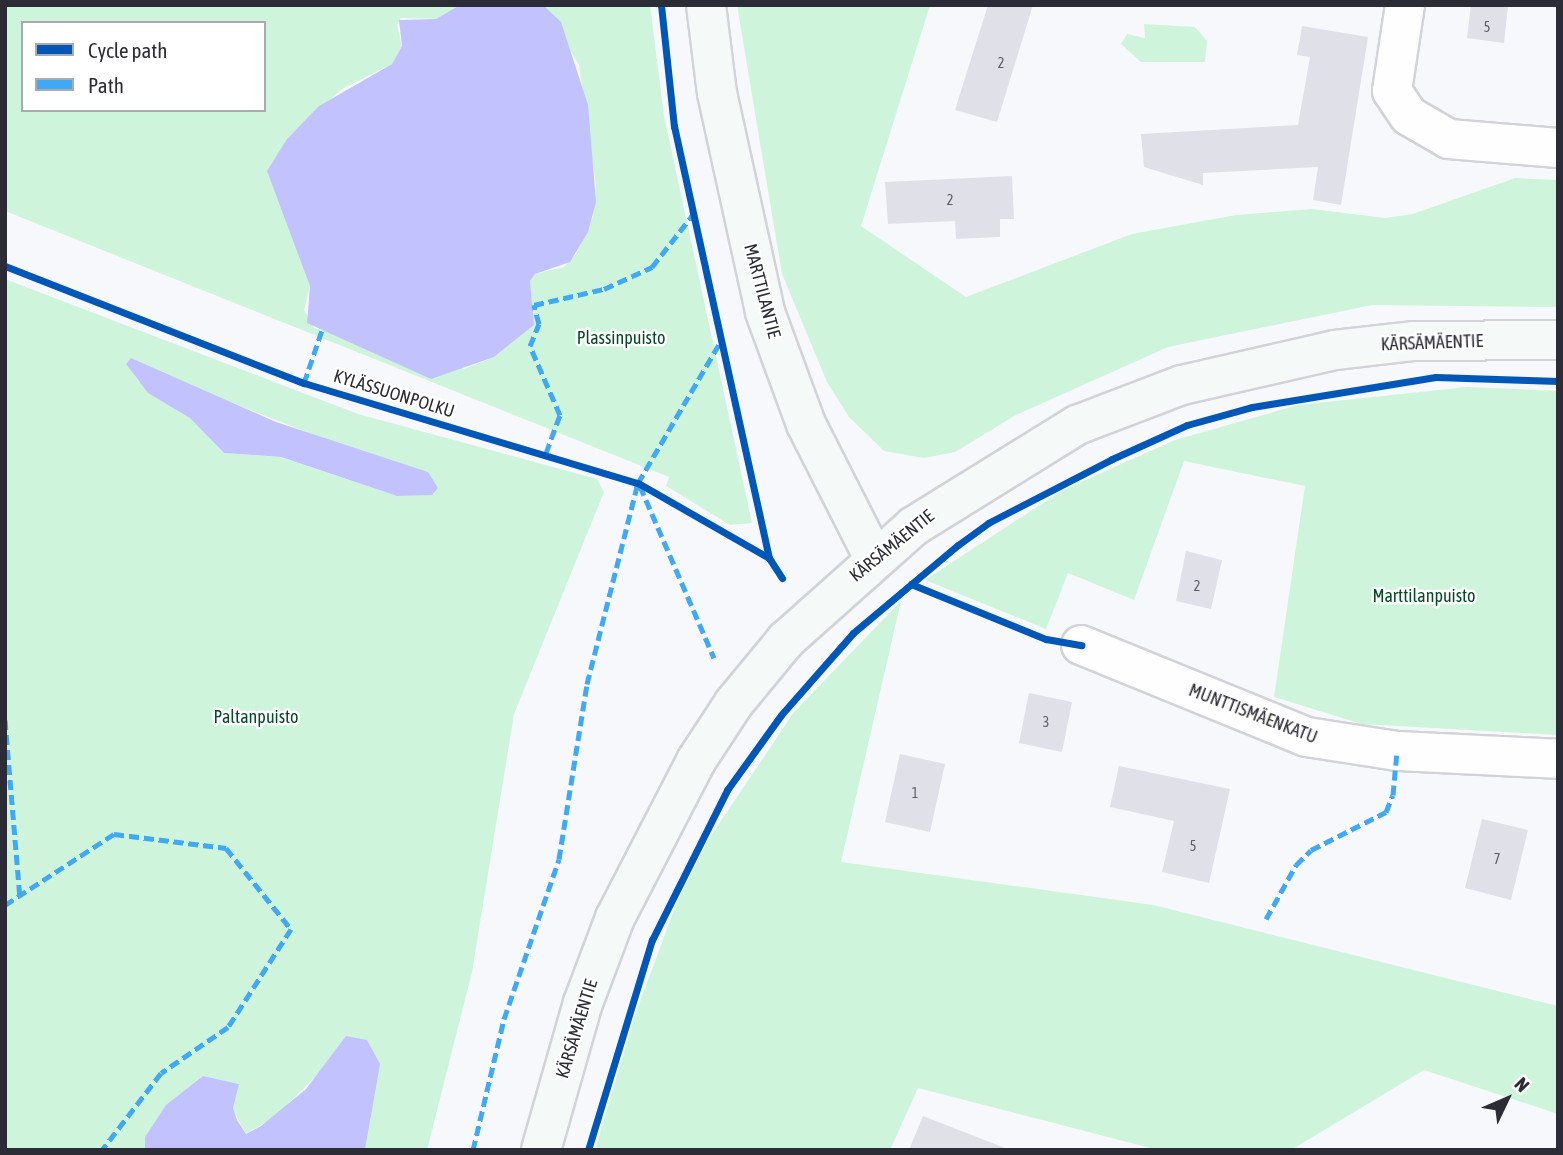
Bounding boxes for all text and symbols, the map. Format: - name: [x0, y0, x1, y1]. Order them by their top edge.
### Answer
- house number: 5: [1484, 19, 1490, 35]
- legend: [21, 21, 266, 112]
- text: Cycle path: [88, 38, 167, 62]
- house number: 2: [998, 55, 1004, 71]
- text: Path: [88, 73, 124, 97]
- house number: 2: [947, 192, 953, 208]
- street label: MARTTILANTIE: [739, 241, 785, 341]
- park label: Plassinpuisto: [577, 327, 665, 349]
- street label: KÄRSÄMÄENTIE: [1380, 330, 1484, 356]
- street label: KYLÄSSUONPOLKU: [331, 365, 457, 423]
- street label: KÄRSÄMÄENTIE: [845, 505, 939, 587]
- house number: 2: [1194, 578, 1200, 594]
- park label: Marttilanpuisto: [1372, 585, 1476, 607]
- street label: MUNTTISMÄENKATU: [1186, 680, 1320, 748]
- park label: Paltanpuisto: [213, 706, 299, 728]
- house number: 3: [1043, 714, 1049, 730]
- house number: 1: [912, 785, 918, 801]
- house number: 5: [1190, 838, 1196, 854]
- house number: 7: [1494, 851, 1500, 867]
- street label: KÄRSÄMÄENTIE: [552, 977, 602, 1081]
- north arrow: [1472, 1064, 1542, 1134]
- text: N: [1510, 1073, 1534, 1096]

